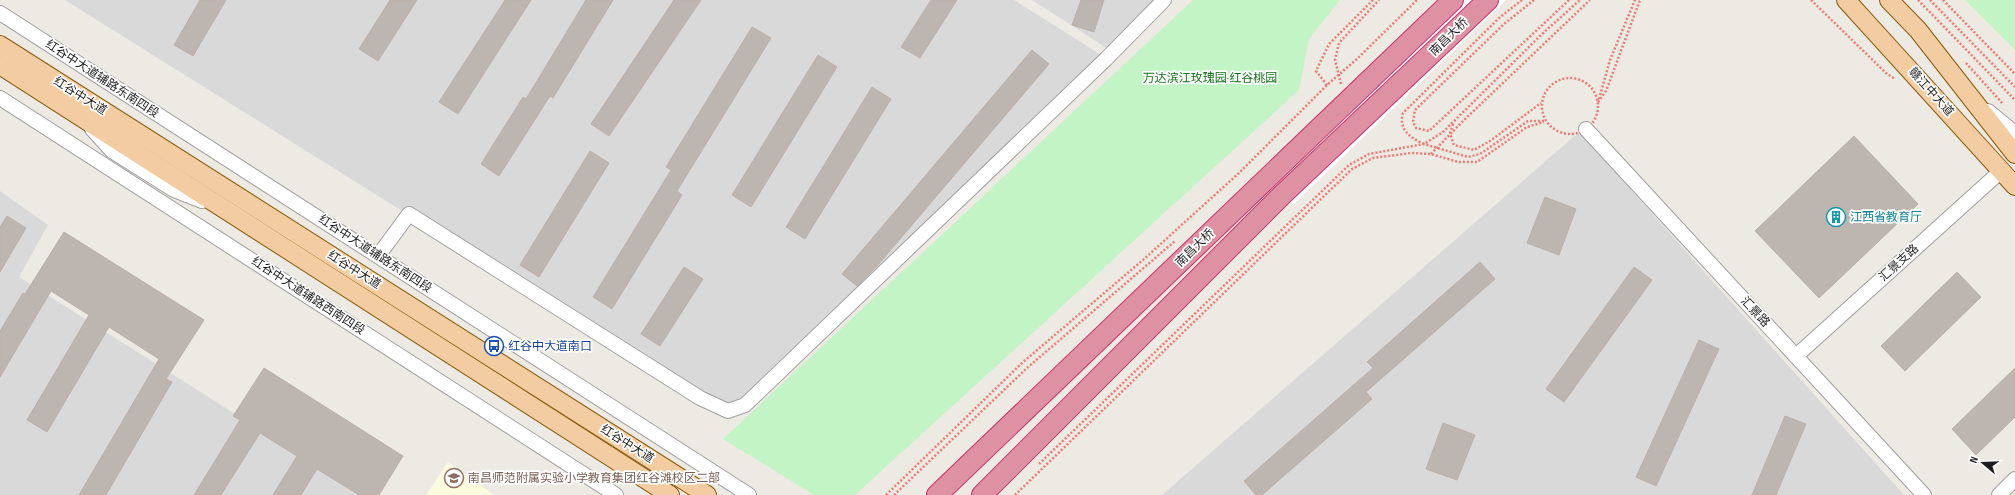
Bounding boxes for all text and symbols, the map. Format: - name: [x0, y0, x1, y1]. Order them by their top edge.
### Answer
- street label: 南昌大桥: [1427, 15, 1471, 59]
- street label: 红谷中大道辅路东南四段: [43, 37, 161, 121]
- street label: 赣江中大道: [1905, 65, 1957, 119]
- park label: 万达滨江玫瑰园·红谷桃园: [1143, 71, 1277, 86]
- street label: 红谷中大道: [51, 74, 109, 118]
- building icon: 江西省教育厅: [1825, 206, 1847, 228]
- place label: 江西省教育厅: [1850, 210, 1922, 225]
- street label: 红谷中大道辅路东南四段: [316, 212, 434, 296]
- street label: 南昌大桥: [1173, 226, 1217, 270]
- street label: 汇景支路: [1876, 241, 1922, 285]
- street label: 红谷中大道: [325, 248, 383, 292]
- street label: 红谷中大道辅路西南四段: [249, 254, 367, 338]
- street label: 汇景路: [1737, 294, 1773, 330]
- bus stop icon: 红谷中大道南口: [483, 335, 505, 357]
- place label: 红谷中大道南口: [508, 339, 592, 354]
- street label: 红谷中大道: [598, 422, 656, 466]
- north arrow: [1963, 443, 2003, 483]
- text: N: [1967, 455, 1981, 465]
- school or university icon: 南昌师范附属实验小学教育集团红谷滩校区二部: [443, 467, 465, 489]
- place label: 南昌师范附属实验小学教育集团红谷滩校区二部: [468, 471, 720, 486]

